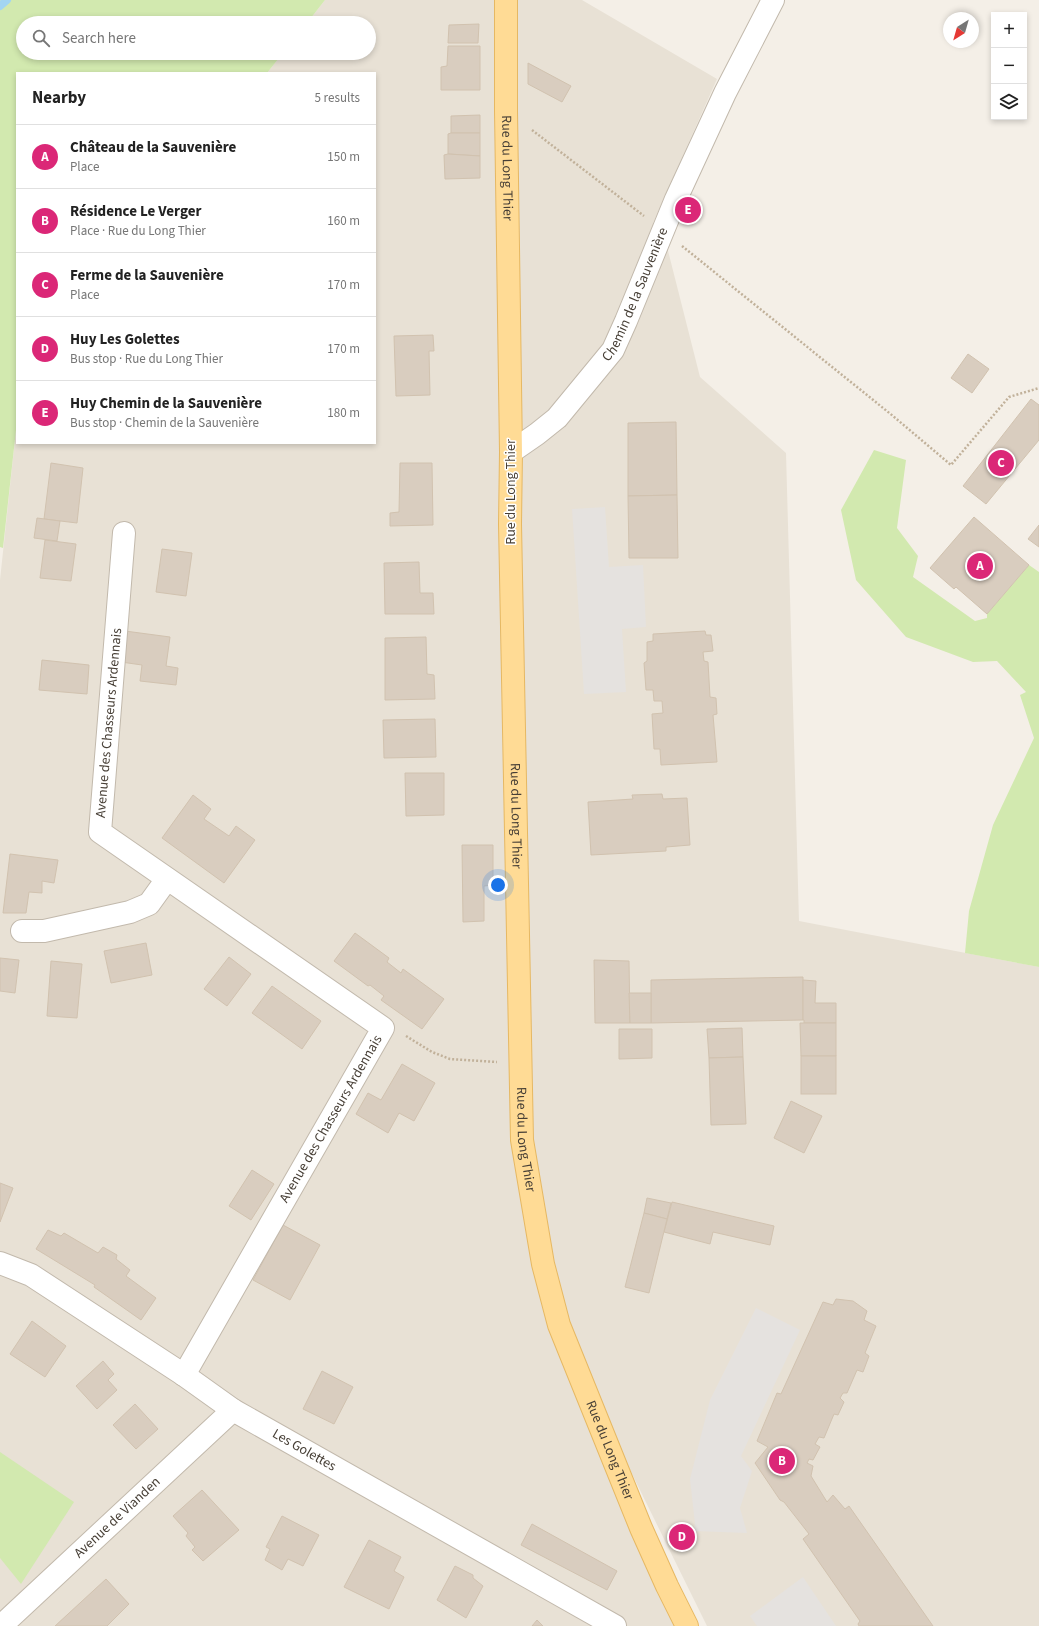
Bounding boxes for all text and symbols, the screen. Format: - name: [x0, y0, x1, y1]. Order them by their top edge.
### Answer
- north arrow: [943, 12, 979, 48]
- map controls: [991, 12, 1027, 120]
- button: +: [991, 12, 1027, 48]
- search box: [16, 16, 376, 60]
- icon: search: [30, 27, 52, 49]
- text: Search here: [62, 28, 136, 49]
- button: −: [991, 48, 1027, 84]
- button: layers: [991, 84, 1027, 120]
- text: Nearby: [32, 86, 86, 110]
- text: 5 results: [315, 89, 360, 107]
- street label: Rue du Long Thier: [496, 115, 518, 221]
- text: Château de la Sauvenière: [70, 137, 236, 158]
- text: A: [41, 148, 49, 166]
- text: 150 m: [327, 148, 360, 166]
- text: Place: [70, 158, 99, 176]
- pin: E: [675, 195, 701, 225]
- text: Résidence Le Verger: [70, 201, 201, 222]
- text: B: [41, 212, 49, 230]
- text: 160 m: [327, 212, 360, 230]
- text: Place · Rue du Long Thier: [70, 222, 206, 240]
- street label: Chemin de la Sauvenière: [597, 225, 673, 366]
- text: Ferme de la Sauvenière: [70, 265, 224, 286]
- text: C: [41, 276, 49, 294]
- text: 170 m: [327, 276, 360, 294]
- text: Place: [70, 286, 99, 304]
- text: Huy Les Golettes: [70, 329, 180, 350]
- text: D: [41, 340, 49, 358]
- text: 170 m: [327, 340, 360, 358]
- text: Bus stop · Rue du Long Thier: [70, 350, 223, 368]
- text: Huy Chemin de la Sauvenière: [70, 393, 262, 414]
- text: E: [41, 404, 49, 422]
- text: 180 m: [327, 404, 360, 422]
- text: Bus stop · Chemin de la Sauvenière: [70, 414, 259, 432]
- street label: Rue du Long Thier: [501, 439, 521, 545]
- pin: C: [988, 448, 1014, 478]
- pin: A: [967, 551, 993, 581]
- street label: Avenue des Chasseurs Ardennais: [91, 627, 127, 819]
- street label: Rue du Long Thier: [505, 763, 527, 869]
- your location: [488, 875, 508, 895]
- street label: Avenue des Chasseurs Ardennais: [275, 1031, 387, 1206]
- street label: Rue du Long Thier: [511, 1087, 541, 1194]
- street label: Rue du Long Thier: [580, 1397, 639, 1503]
- street label: Les Golettes: [268, 1424, 340, 1476]
- pin: B: [769, 1446, 795, 1476]
- street label: Avenue de Vianden: [70, 1472, 165, 1563]
- pin: D: [669, 1522, 695, 1552]

